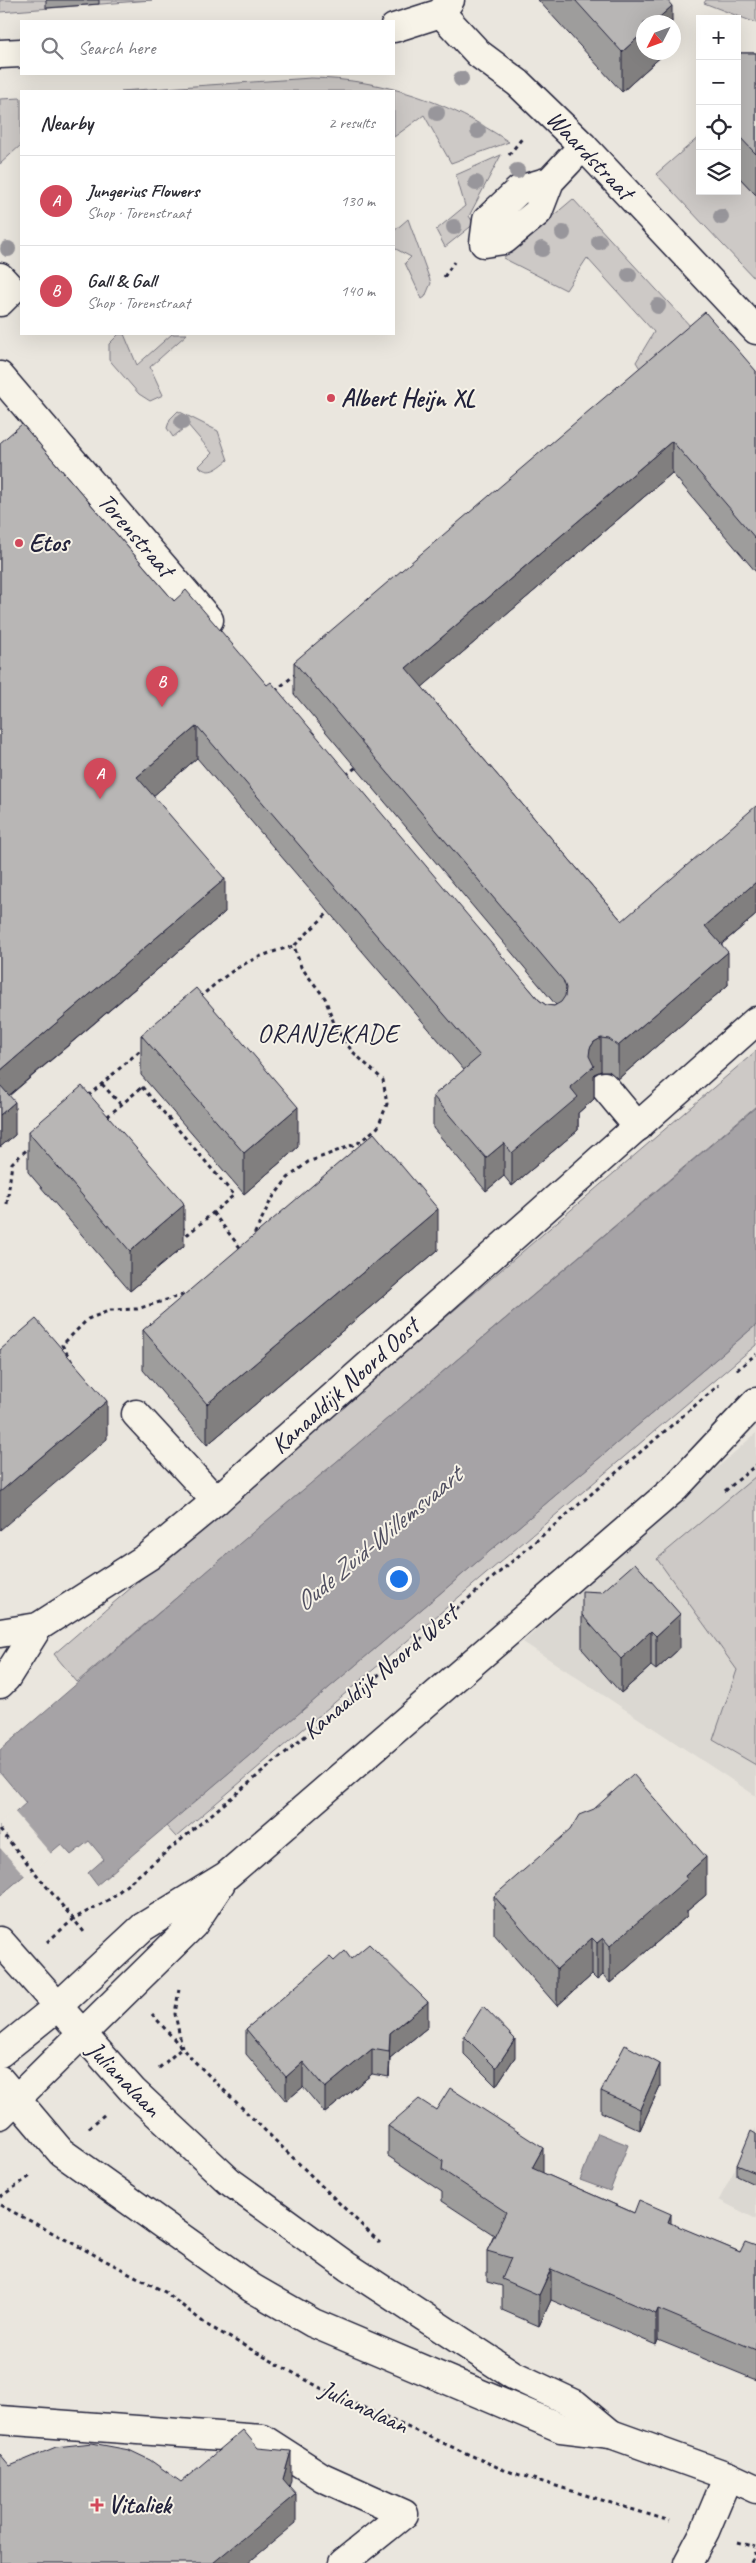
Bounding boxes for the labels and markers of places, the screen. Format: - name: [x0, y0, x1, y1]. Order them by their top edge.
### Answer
- place label: Albert Heijn XL: [341, 382, 476, 414]
- marker: Albert Heijn XL: [325, 392, 337, 404]
- place label: Etos: [29, 527, 71, 559]
- marker: Etos: [13, 537, 25, 549]
- pin: B: [146, 666, 178, 707]
- pin: A: [84, 758, 116, 799]
- place label: Vitaliek: [108, 2489, 173, 2521]
- marker: Vitaliek: [90, 2498, 104, 2512]

